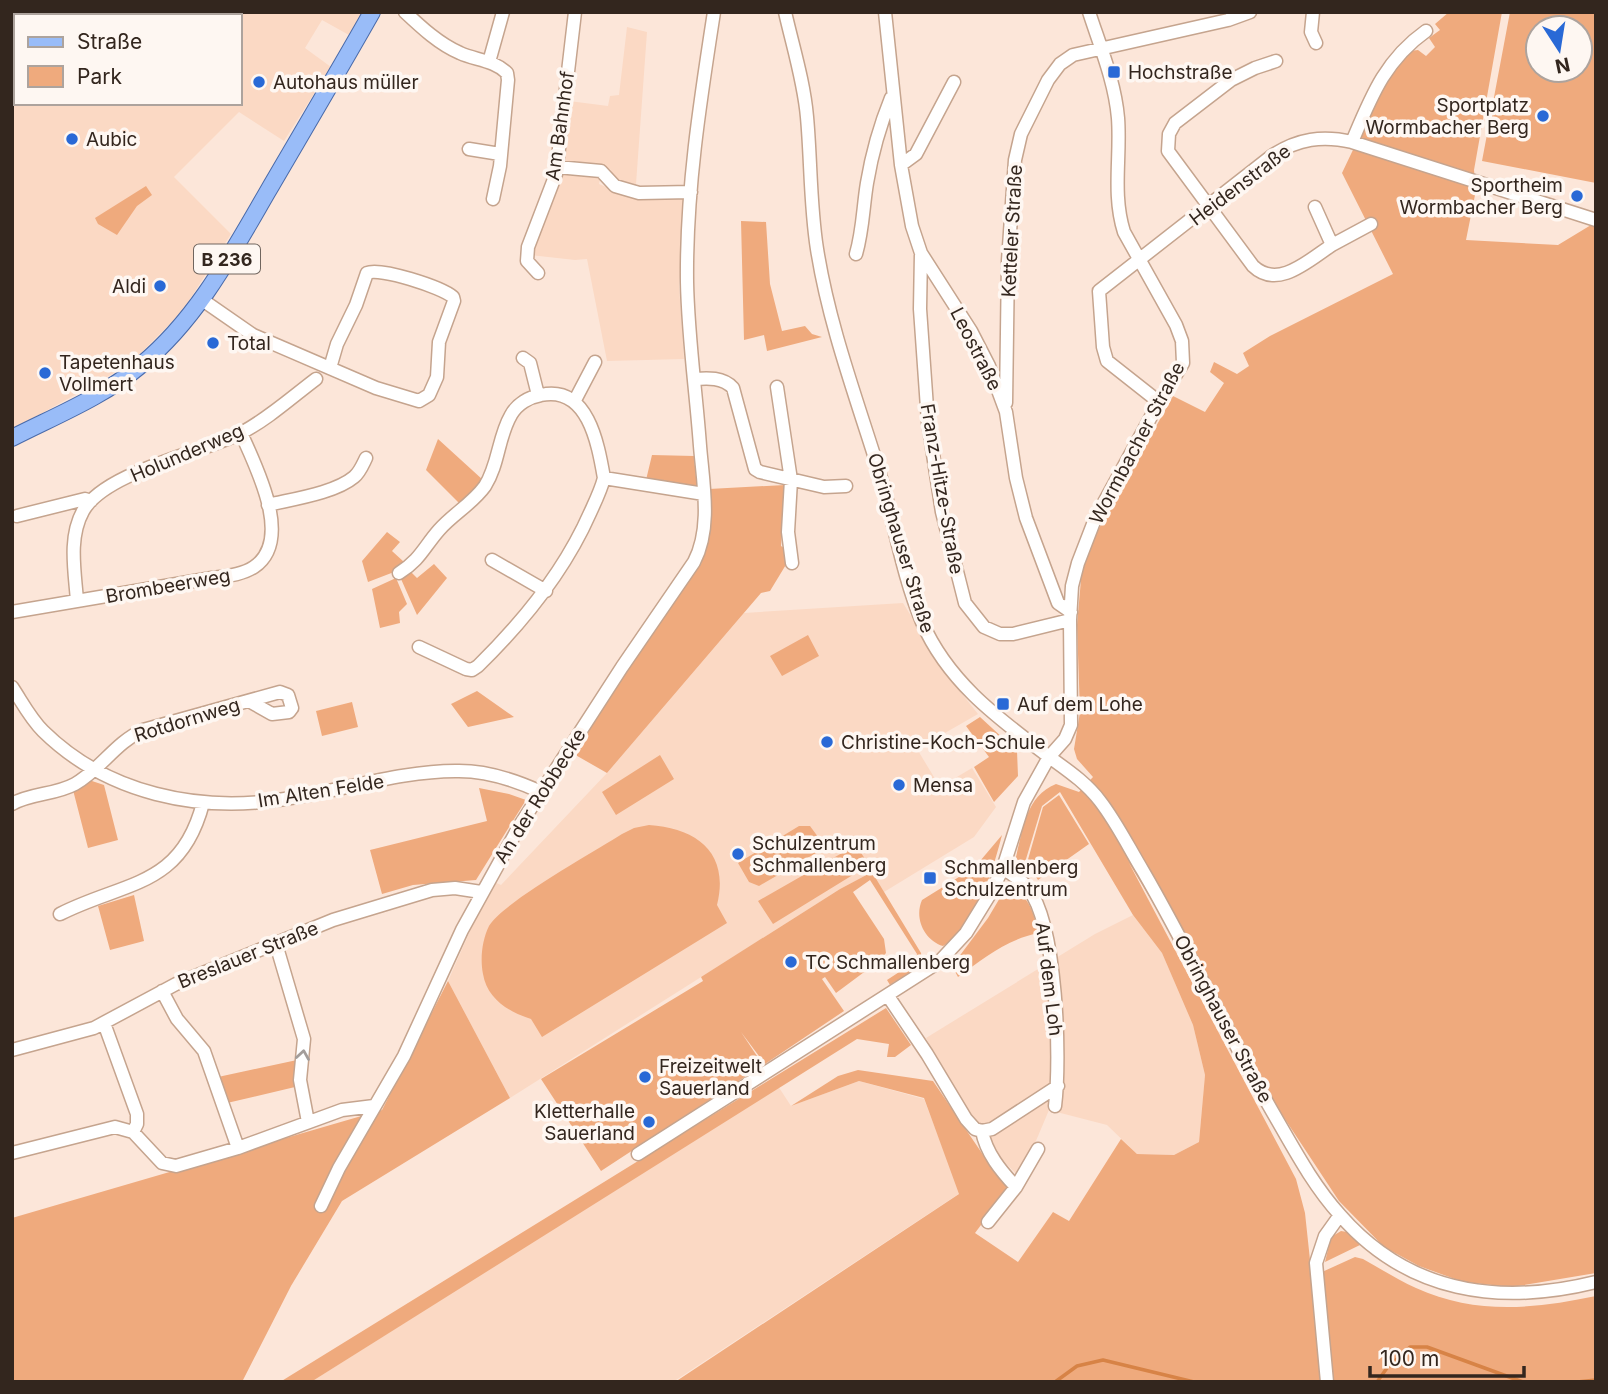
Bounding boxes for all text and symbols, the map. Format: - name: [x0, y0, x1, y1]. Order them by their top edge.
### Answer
- legend: [14, 14, 242, 105]
- north arrow: [1524, 14, 1594, 84]
- text: Straße: [77, 29, 142, 54]
- text: N: [1553, 52, 1572, 78]
- place label: Hochstraße: [1128, 61, 1232, 84]
- text: Park: [77, 64, 122, 89]
- marker: Hochstraße: [1106, 64, 1122, 80]
- street label: Am Bahnhof: [541, 70, 579, 182]
- place label: Autohaus müller: [273, 71, 419, 94]
- marker: Autohaus müller: [251, 74, 267, 90]
- place label: Sportplatz Wormbacher Berg: [1366, 94, 1529, 139]
- marker: Sportplatz Wormbacher Berg: [1535, 108, 1551, 124]
- place label: Aubic: [86, 128, 137, 151]
- marker: Aubic: [64, 131, 80, 147]
- street label: Heidenstraße: [1185, 140, 1295, 230]
- street label: Ketteler Straße: [997, 164, 1027, 298]
- place label: Sportheim Wormbacher Berg: [1400, 174, 1563, 219]
- marker: Sportheim Wormbacher Berg: [1569, 188, 1585, 204]
- road number: B 236: [194, 244, 260, 274]
- place label: Aldi: [112, 275, 146, 298]
- marker: Aldi: [152, 278, 168, 294]
- street label: Leostraße: [945, 304, 1007, 394]
- place label: Total: [227, 332, 271, 355]
- marker: Total: [205, 335, 221, 351]
- place label: Tapetenhaus Vollmert: [59, 351, 175, 396]
- street label: Wormbacher Straße: [1084, 358, 1190, 528]
- marker: Tapetenhaus Vollmert: [37, 365, 53, 381]
- street label: Franz-Hitze-Straße: [916, 402, 968, 576]
- street label: Holunderweg: [127, 419, 247, 487]
- street label: Obringhauser Straße: [863, 450, 939, 636]
- street label: Brombeerweg: [104, 564, 232, 608]
- street label: Rotdornweg: [132, 693, 242, 747]
- place label: Auf dem Lohe: [1017, 693, 1143, 716]
- marker: Auf dem Lohe: [995, 696, 1011, 712]
- street label: An der Robbecke: [489, 724, 591, 868]
- place label: Christine-Koch-Schule: [841, 731, 1045, 754]
- marker: Christine-Koch-Schule: [819, 734, 835, 750]
- street label: Im Alten Felde: [256, 770, 386, 812]
- place label: Mensa: [913, 774, 973, 797]
- marker: Mensa: [891, 777, 907, 793]
- place label: Schulzentrum Schmallenberg: [752, 832, 886, 877]
- marker: Schulzentrum Schmallenberg: [730, 846, 746, 862]
- place label: Schmallenberg Schulzentrum: [944, 856, 1078, 901]
- marker: Schmallenberg Schulzentrum: [922, 870, 938, 886]
- street label: Breslauer Straße: [174, 916, 322, 994]
- street label: Auf dem Loh: [1031, 921, 1067, 1037]
- street label: Obringhauser Straße: [1169, 931, 1277, 1107]
- place label: TC Schmallenberg: [805, 951, 970, 974]
- marker: TC Schmallenberg: [783, 954, 799, 970]
- one-way arrow: [295, 1049, 310, 1061]
- place label: Freizeitwelt Sauerland: [659, 1055, 762, 1100]
- marker: Freizeitwelt Sauerland: [637, 1069, 653, 1085]
- place label: Kletterhalle Sauerland: [534, 1100, 635, 1145]
- marker: Kletterhalle Sauerland: [641, 1114, 657, 1130]
- scale bar: [1370, 1334, 1524, 1378]
- text: 100 m: [1380, 1346, 1439, 1371]

